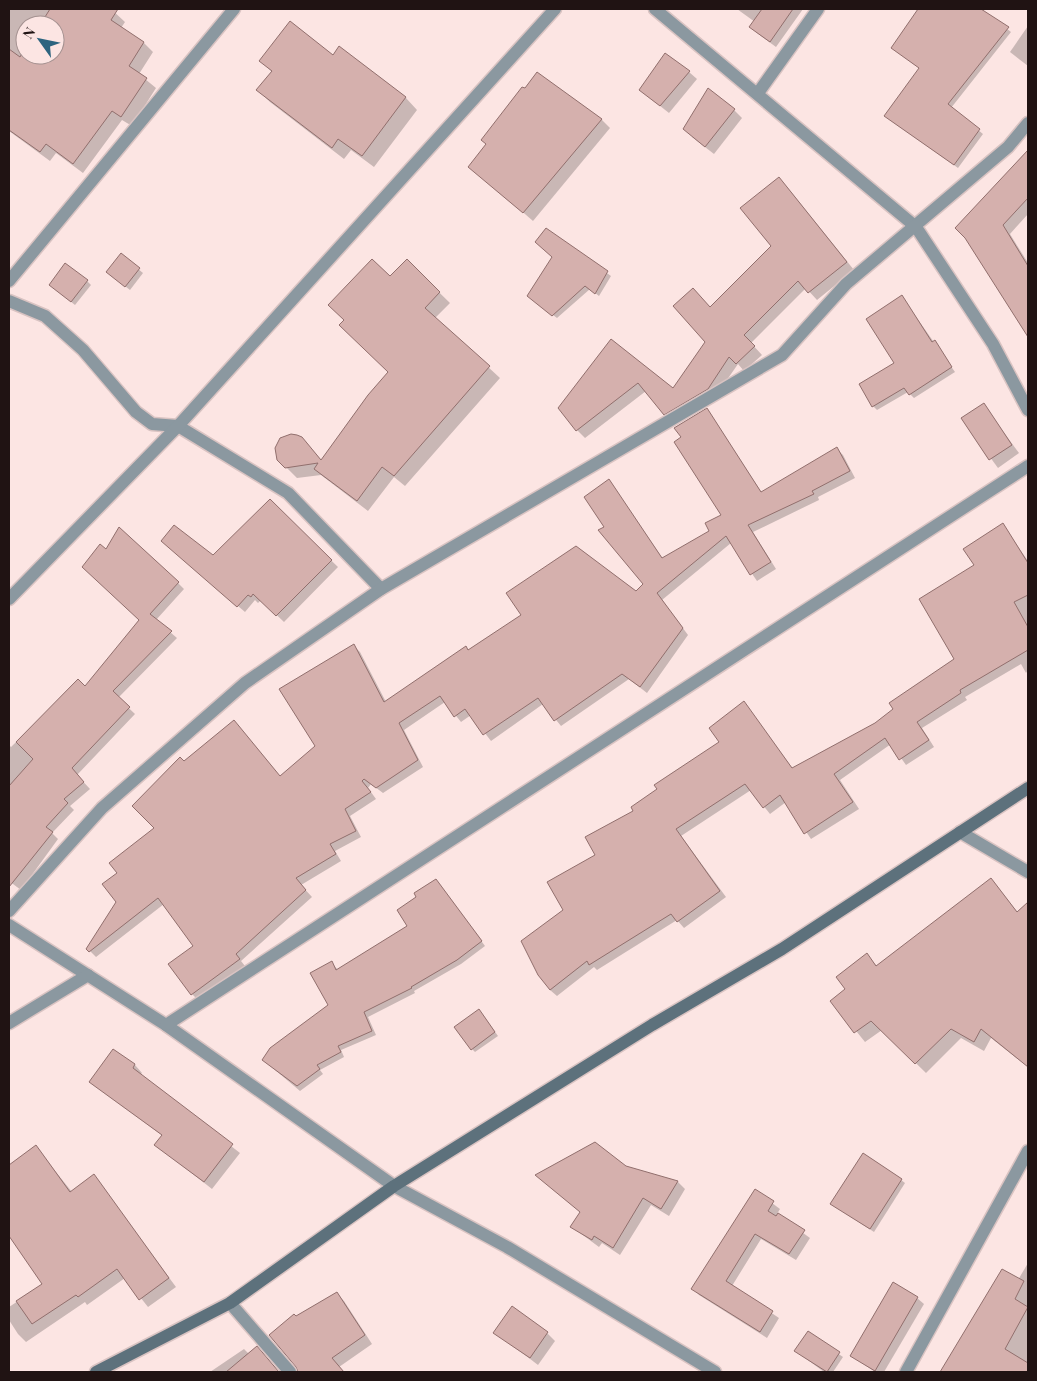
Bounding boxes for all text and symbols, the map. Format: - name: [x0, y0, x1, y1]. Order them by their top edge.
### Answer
- north arrow: [15, 15, 65, 65]
- text: N: [18, 23, 39, 42]

